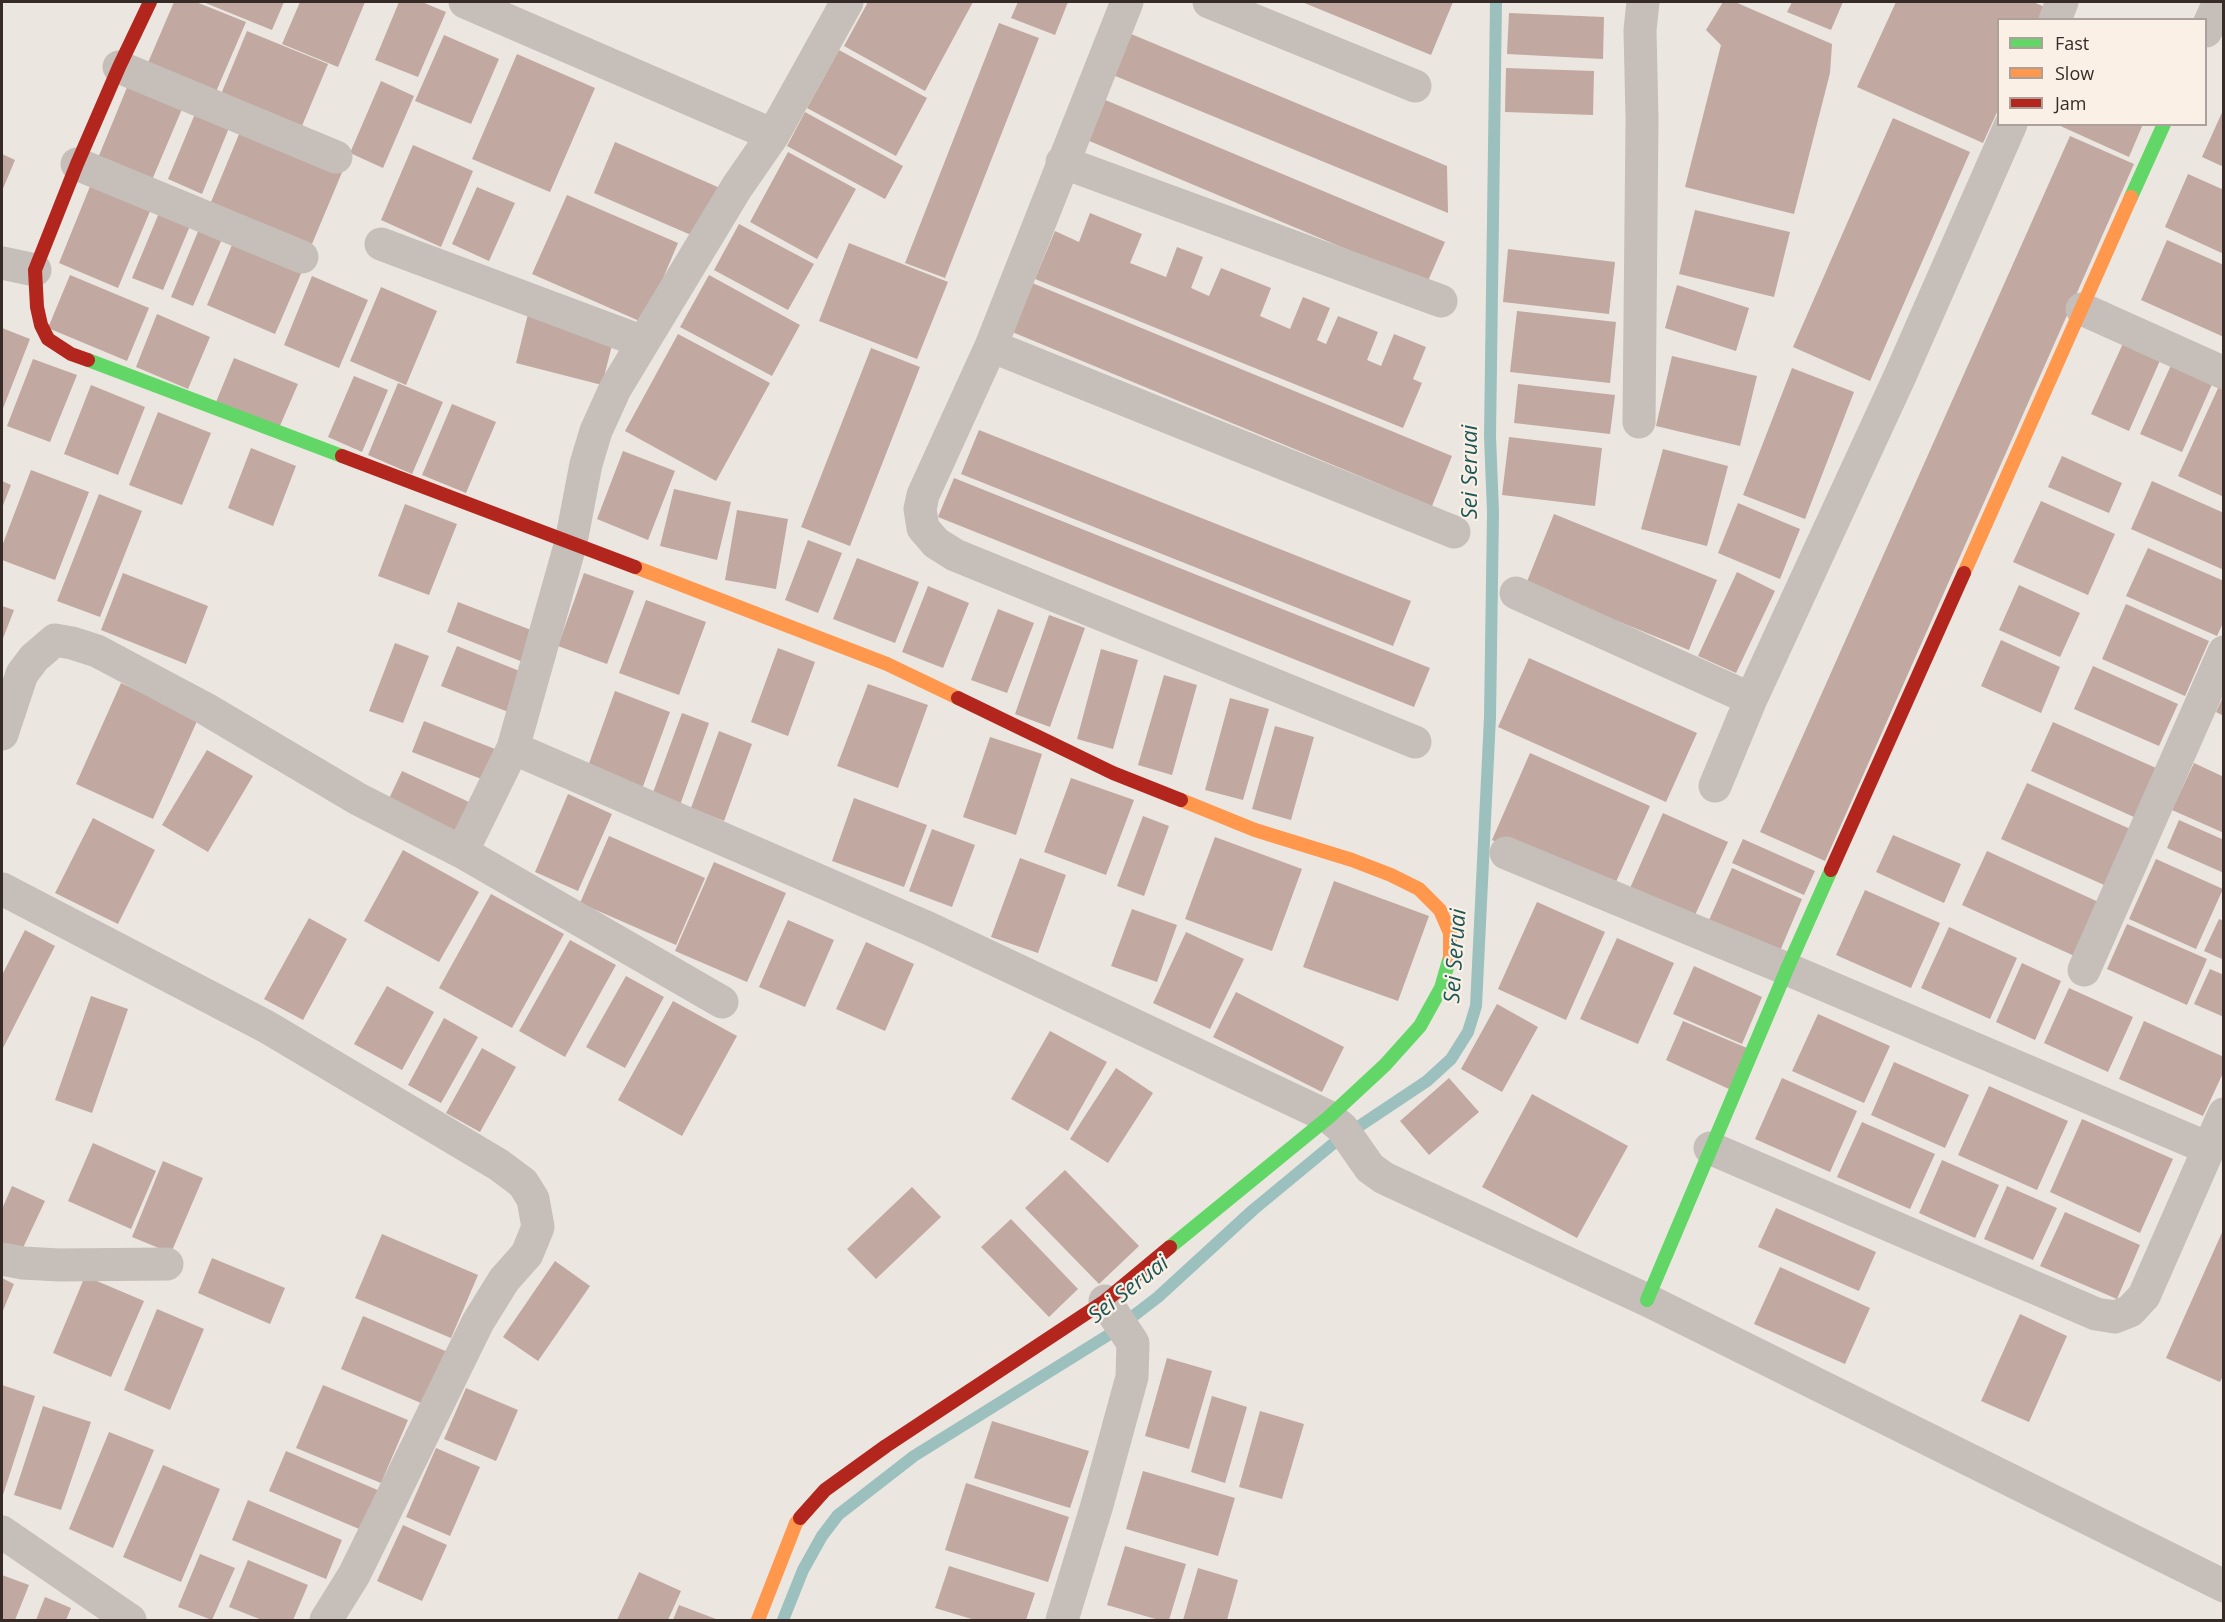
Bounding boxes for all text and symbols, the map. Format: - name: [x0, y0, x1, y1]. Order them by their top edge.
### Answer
- legend: [1997, 18, 2207, 126]
- text: Fast: [2055, 31, 2089, 55]
- text: Slow: [2055, 61, 2094, 85]
- text: Jam: [2055, 91, 2087, 115]
- water label: Sei Seruai: [1458, 425, 1484, 519]
- water label: Sei Seruai: [1440, 908, 1472, 1004]
- water label: Sei Seruai: [1084, 1250, 1174, 1330]

